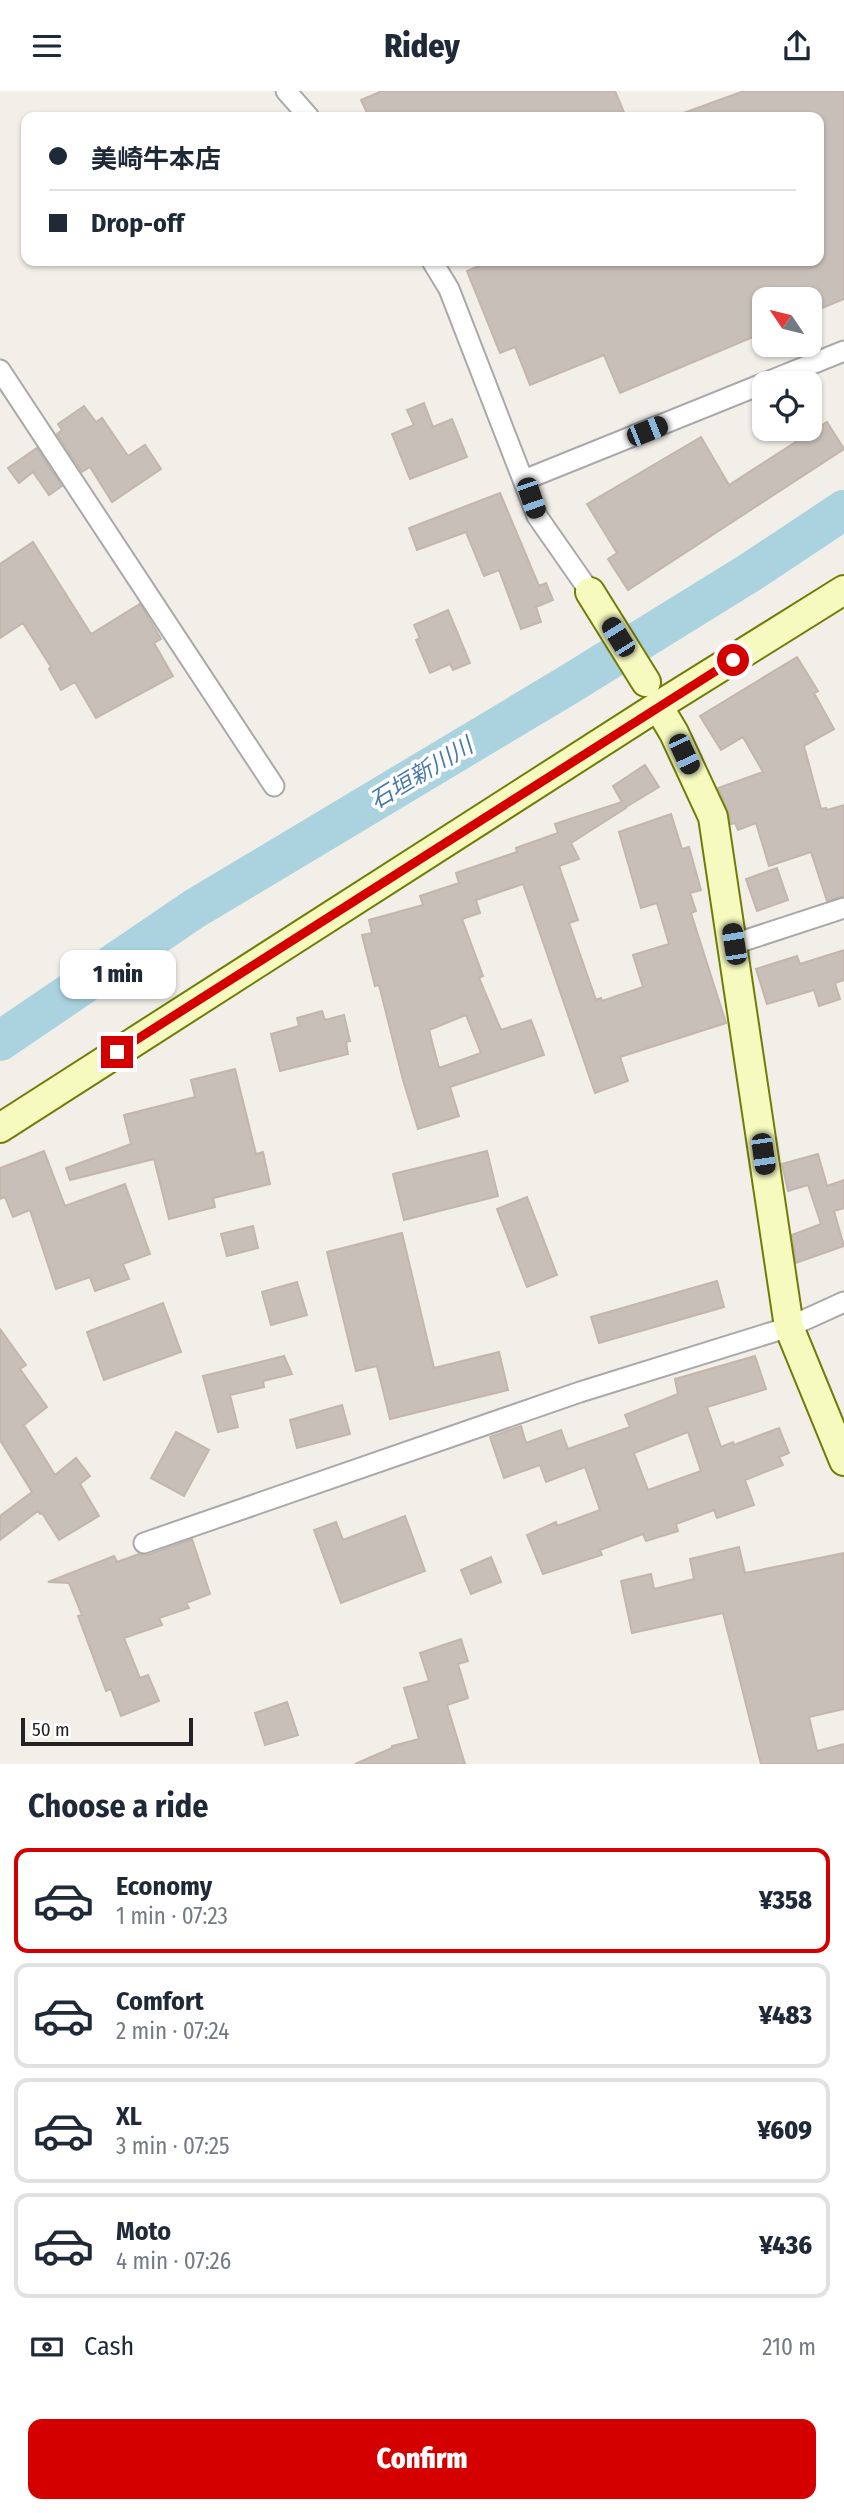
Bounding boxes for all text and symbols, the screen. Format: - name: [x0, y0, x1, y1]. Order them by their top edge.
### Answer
- icon: menu: [28, 27, 66, 65]
- text: Ridey: [384, 27, 460, 65]
- icon: share: [778, 27, 816, 65]
- text: 美崎牛本店: [91, 144, 221, 175]
- text: Drop-off: [91, 208, 184, 239]
- north arrow: [752, 287, 822, 357]
- map controls: [752, 287, 822, 441]
- button: locate: [752, 371, 822, 441]
- car: [624, 413, 671, 449]
- car: [515, 475, 548, 521]
- car: [598, 614, 639, 660]
- route start: [717, 644, 749, 676]
- water label: 石垣新川川: [365, 730, 480, 815]
- car: [666, 731, 703, 777]
- car: [721, 922, 748, 966]
- callout: 1 min: [59, 951, 175, 999]
- text: 1 min: [93, 960, 143, 988]
- route end: [101, 1036, 133, 1068]
- car: [750, 1132, 777, 1176]
- scale bar: [21, 1715, 192, 1747]
- text: 50 m: [32, 1718, 70, 1741]
- text: Choose a ride: [28, 1787, 209, 1825]
- icon: car: [32, 1869, 95, 1932]
- text: Economy: [116, 1871, 212, 1902]
- text: ¥358: [759, 1885, 812, 1916]
- text: 1 min · 07:23: [116, 1902, 228, 1930]
- icon: car: [32, 1984, 95, 2047]
- text: Comfort: [116, 1986, 204, 2017]
- text: ¥483: [759, 2000, 812, 2031]
- text: 2 min · 07:24: [116, 2017, 229, 2045]
- icon: car: [32, 2099, 95, 2162]
- text: XL: [116, 2101, 142, 2132]
- text: ¥609: [757, 2115, 812, 2146]
- text: 3 min · 07:25: [116, 2132, 230, 2160]
- icon: car: [32, 2214, 95, 2277]
- text: Moto: [116, 2216, 171, 2247]
- text: ¥436: [759, 2230, 812, 2261]
- text: 4 min · 07:26: [116, 2247, 231, 2275]
- icon: cash: [28, 2328, 66, 2366]
- text: Cash: [84, 2331, 134, 2362]
- text: 210 m: [762, 2333, 816, 2361]
- button: Confirm: [28, 2419, 816, 2499]

